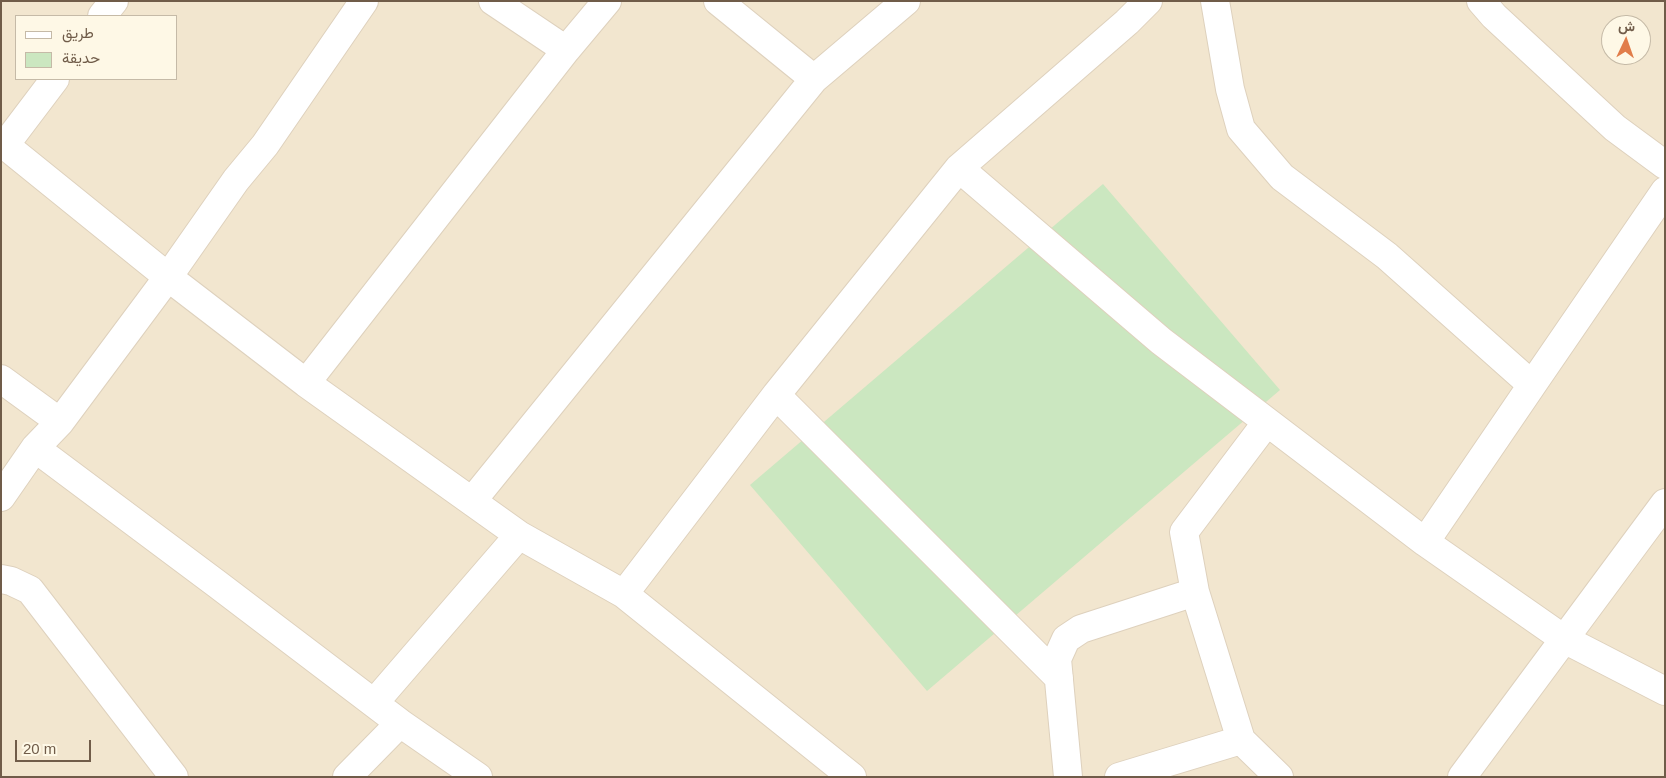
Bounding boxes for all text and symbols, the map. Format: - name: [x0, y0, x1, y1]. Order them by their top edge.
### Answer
- legend: [15, 15, 178, 80]
- north arrow: [1601, 15, 1651, 65]
- text: ش: [1618, 18, 1636, 34]
- text: طريق: [62, 24, 94, 41]
- text: حديقة: [62, 49, 100, 66]
- scale bar: [18, 730, 94, 762]
- text: 20 m: [23, 740, 56, 757]

